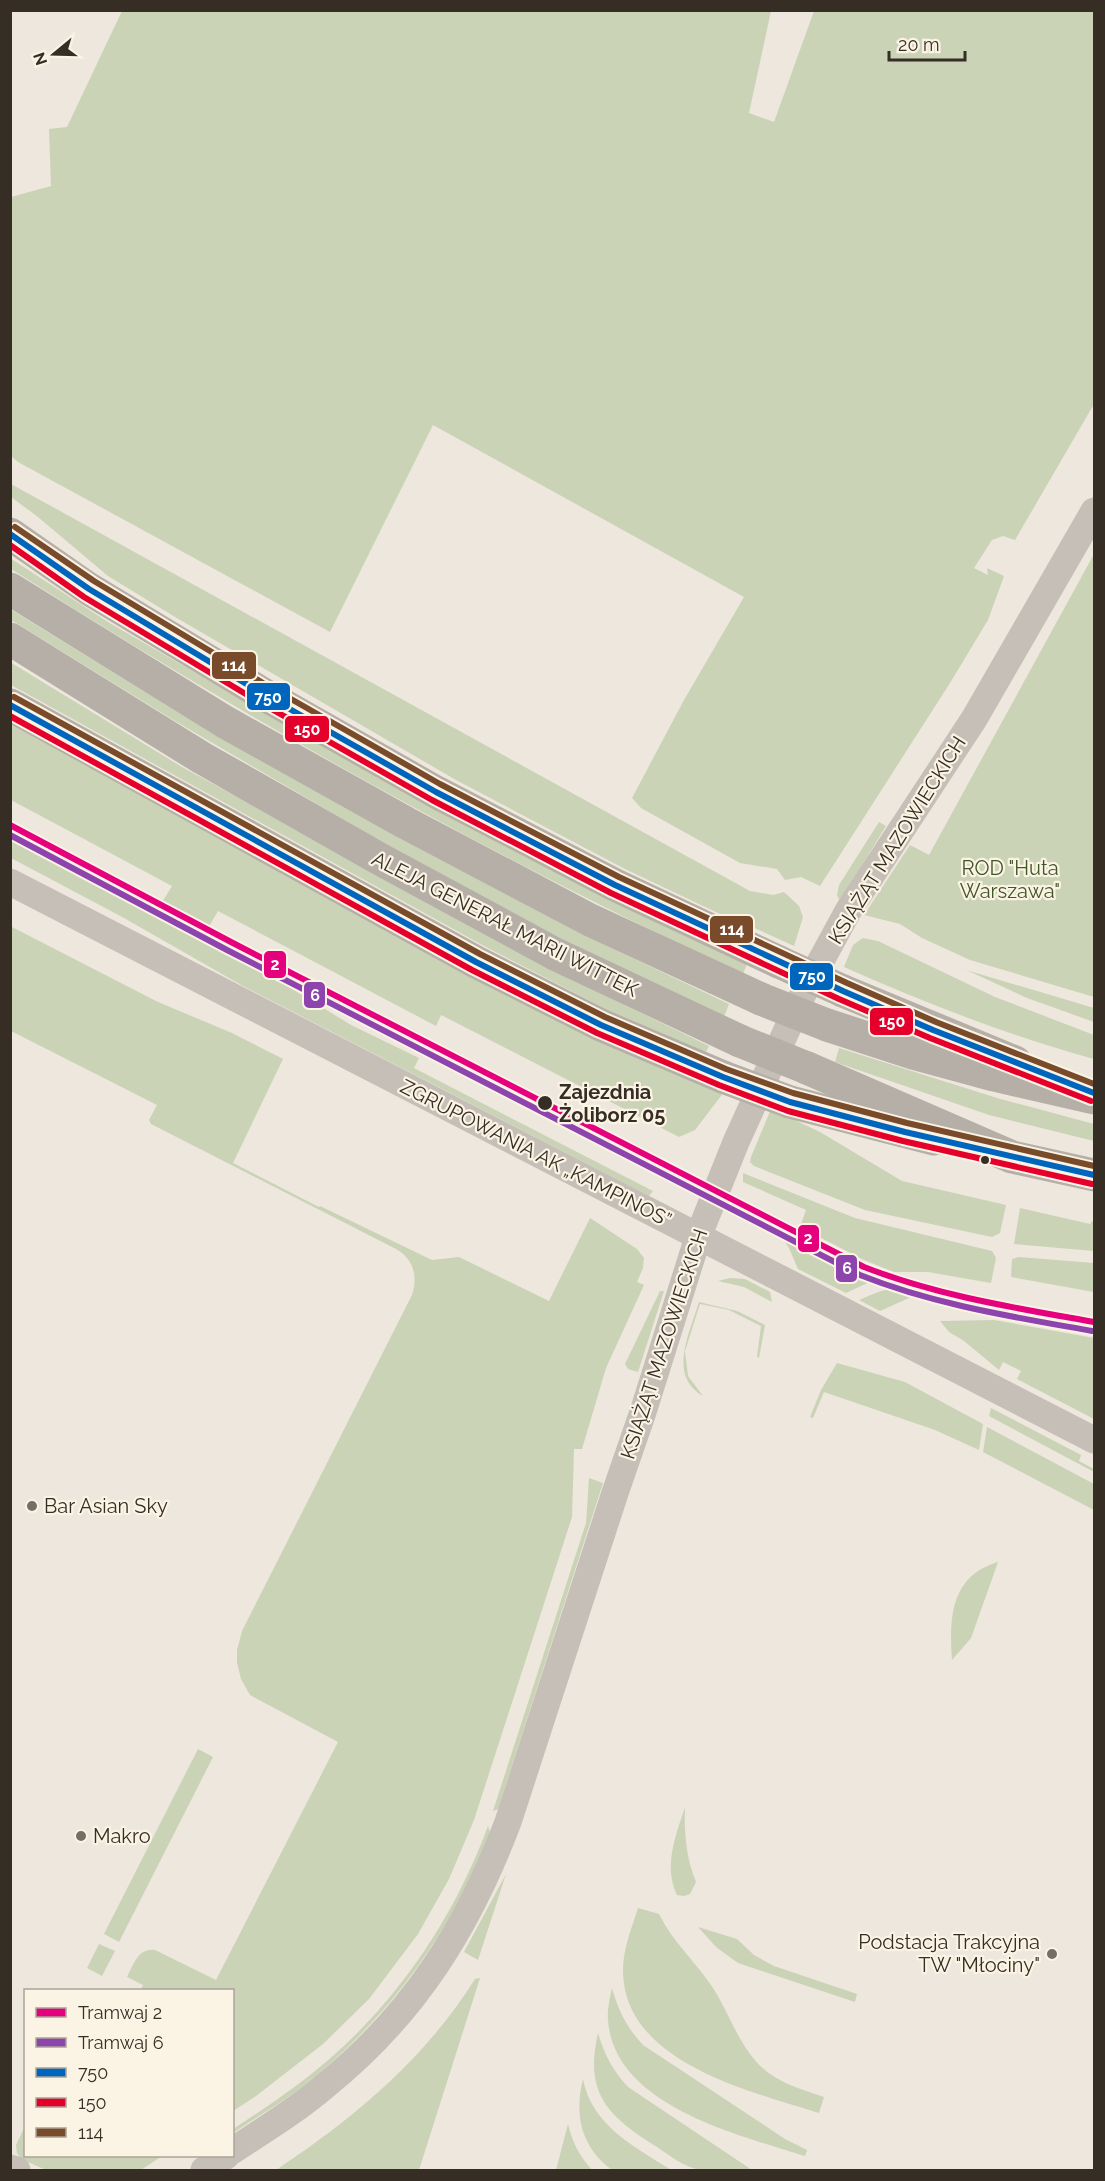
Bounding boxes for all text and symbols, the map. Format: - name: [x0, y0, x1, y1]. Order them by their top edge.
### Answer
- north arrow: [24, 24, 84, 84]
- scale bar: [889, 24, 966, 62]
- text: 20 m: [898, 34, 940, 55]
- text: N: [29, 50, 51, 68]
- line badge: 114: [211, 651, 257, 680]
- text: 114: [222, 656, 246, 675]
- line badge: 750: [246, 682, 291, 711]
- text: 750: [254, 688, 282, 707]
- line badge: 150: [284, 715, 330, 743]
- text: 150: [294, 720, 320, 739]
- street label: KSIĄŻĄT MAZOWIECKICH: [822, 731, 971, 948]
- street label: ALEJA GENERAŁ MARII WITTEK: [368, 846, 642, 1002]
- park label: ROD "Huta Warszawa": [960, 856, 1060, 903]
- line badge: 114: [709, 915, 754, 944]
- text: 114: [720, 920, 744, 939]
- line badge: 2: [263, 950, 287, 979]
- text: 2: [270, 955, 280, 974]
- line badge: 750: [789, 962, 834, 991]
- text: 750: [798, 967, 826, 986]
- line badge: 6: [303, 981, 326, 1009]
- text: 6: [310, 986, 320, 1005]
- line badge: 150: [869, 1007, 914, 1036]
- text: 150: [879, 1012, 905, 1031]
- street label: ZGRUPOWANIA AK „KAMPINOS”: [396, 1074, 676, 1232]
- place label: Zajezdnia Żoliborz 05: [559, 1080, 665, 1127]
- marker: Zajezdnia Żoliborz 05: [536, 1094, 554, 1112]
- unlabelled marker: [979, 1154, 991, 1166]
- line badge: 2: [797, 1224, 820, 1253]
- street label: KSIĄŻĄT MAZOWIECKICH: [614, 1226, 713, 1462]
- text: 2: [803, 1229, 813, 1248]
- line badge: 6: [835, 1254, 858, 1283]
- text: 6: [842, 1259, 852, 1278]
- place label: Bar Asian Sky: [44, 1494, 168, 1518]
- marker: Bar Asian Sky: [25, 1499, 39, 1513]
- place label: Makro: [93, 1824, 151, 1848]
- marker: Makro: [74, 1829, 88, 1843]
- place label: Podstacja Trakcyjna TW "Młociny": [858, 1930, 1040, 1977]
- marker: Podstacja Trakcyjna TW "Młociny": [1045, 1947, 1059, 1961]
- legend: [24, 1989, 234, 2157]
- text: Tramwaj 2: [78, 2002, 162, 2023]
- text: Tramwaj 6: [78, 2032, 164, 2053]
- text: 750: [78, 2062, 108, 2083]
- text: 150: [78, 2092, 107, 2113]
- text: 114: [78, 2122, 103, 2143]

